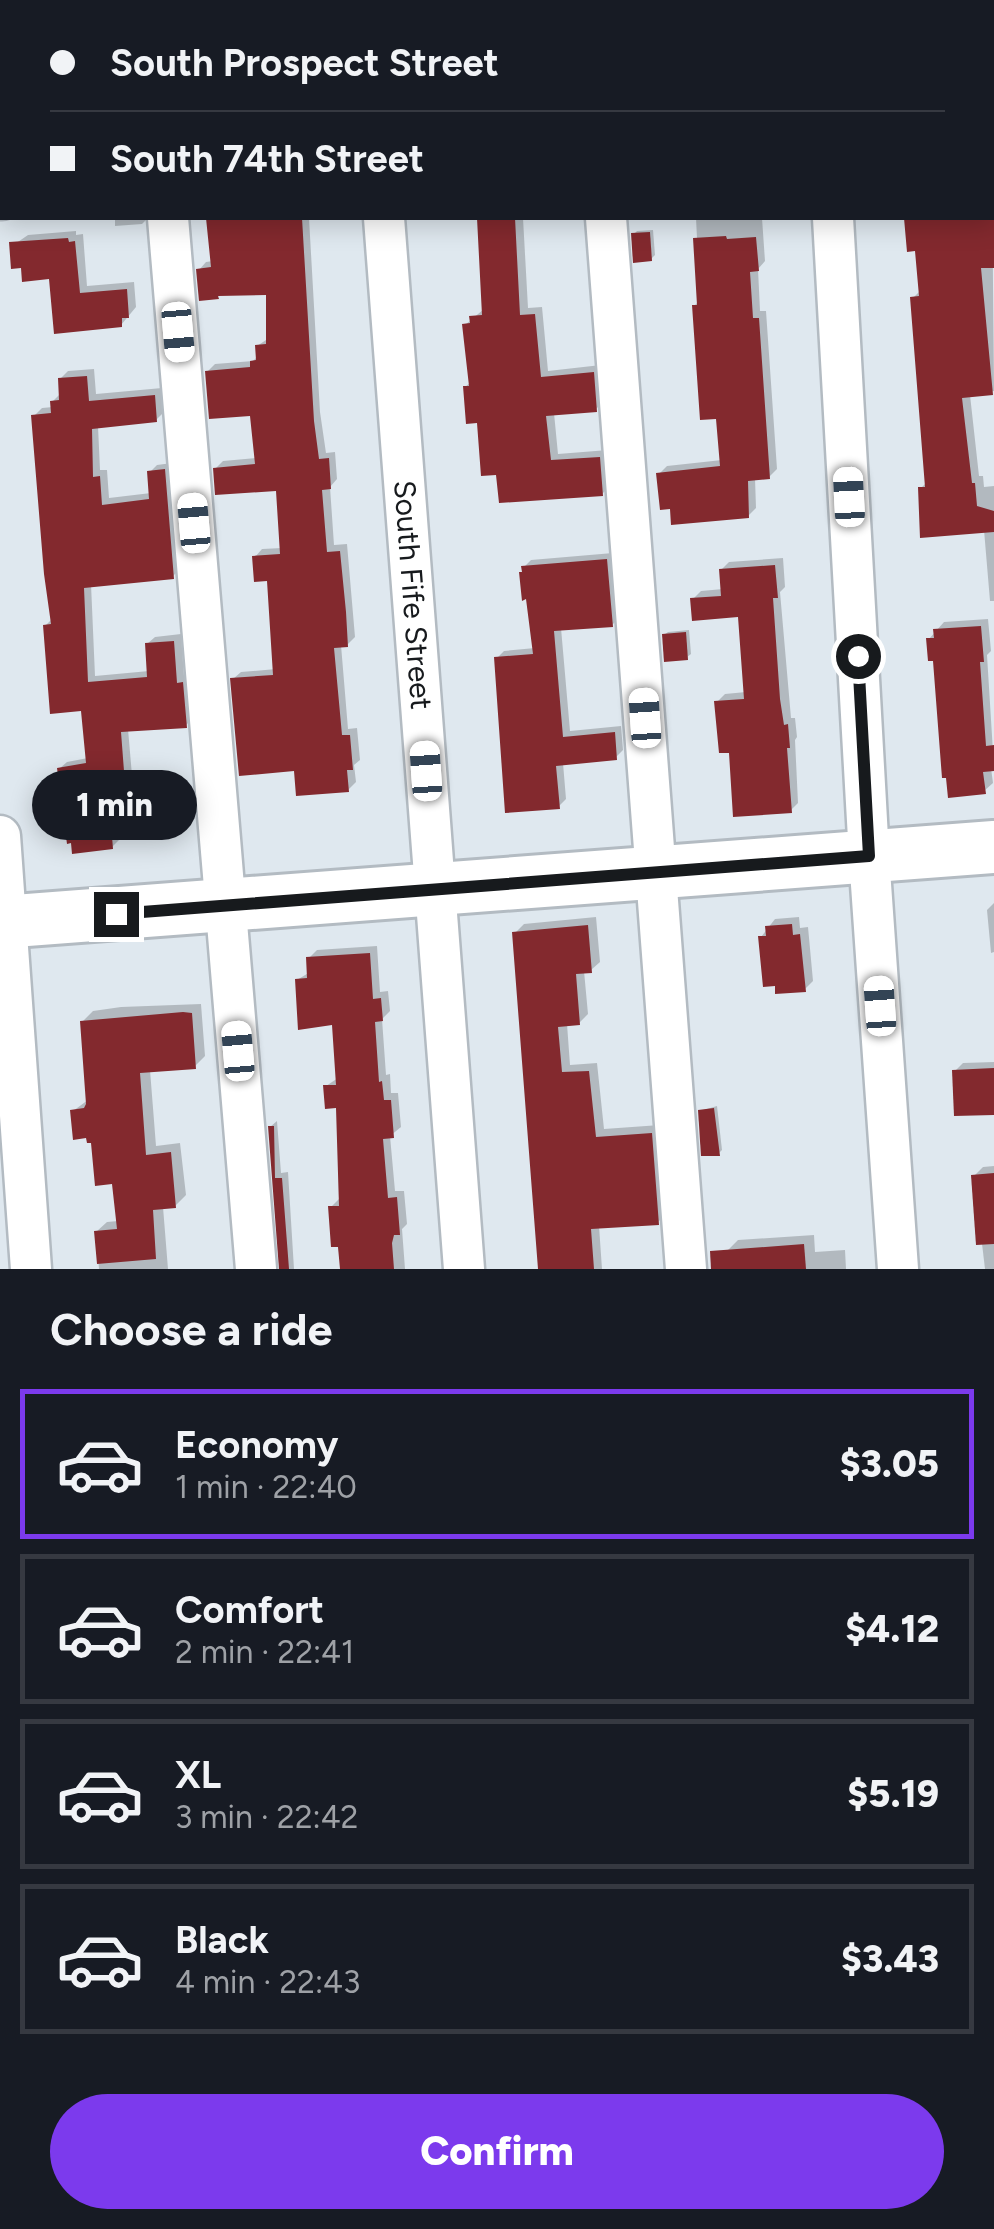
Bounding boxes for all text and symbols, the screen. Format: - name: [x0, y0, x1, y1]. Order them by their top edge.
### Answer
- text: South Prospect Street: [110, 40, 499, 86]
- text: South 74th Street: [110, 136, 424, 182]
- car: [160, 301, 196, 363]
- car: [832, 466, 866, 528]
- street label: South Fife Street: [386, 479, 440, 711]
- car: [176, 492, 212, 554]
- route start: [836, 634, 881, 679]
- car: [628, 687, 662, 749]
- car: [409, 740, 443, 802]
- callout: 1 min: [34, 769, 198, 839]
- text: 1 min: [76, 786, 153, 824]
- route end: [94, 892, 139, 937]
- car: [863, 975, 897, 1037]
- car: [220, 1020, 256, 1082]
- text: Choose a ride: [50, 1302, 332, 1356]
- icon: car: [55, 1419, 145, 1509]
- text: Economy: [175, 1422, 338, 1468]
- text: $3.05: [840, 1441, 939, 1487]
- text: 1 min · 22:40: [175, 1468, 357, 1506]
- icon: car: [55, 1584, 145, 1674]
- text: Comfort: [175, 1587, 324, 1633]
- text: $4.12: [845, 1606, 939, 1652]
- text: 2 min · 22:41: [175, 1633, 354, 1671]
- icon: car: [55, 1749, 145, 1839]
- text: XL: [175, 1752, 221, 1798]
- text: $5.19: [847, 1771, 939, 1817]
- text: 3 min · 22:42: [175, 1798, 358, 1836]
- icon: car: [55, 1914, 145, 2004]
- text: Black: [175, 1917, 269, 1963]
- text: $3.43: [841, 1936, 939, 1982]
- text: 4 min · 22:43: [175, 1963, 360, 2001]
- button: Confirm: [50, 2094, 944, 2209]

